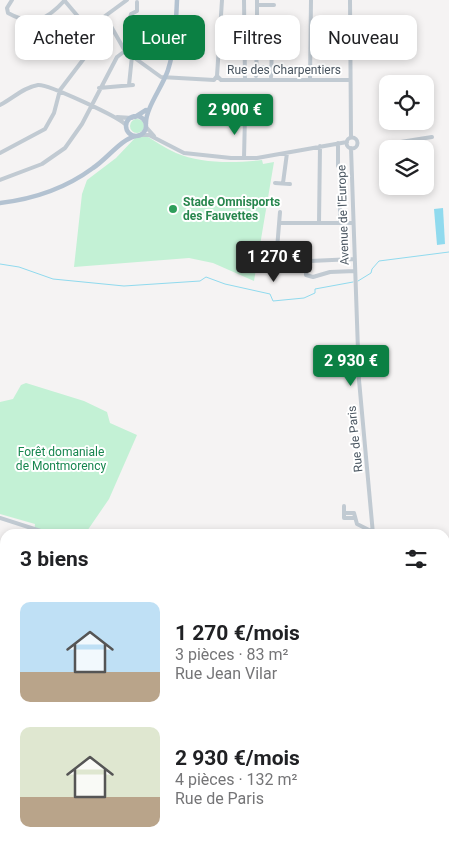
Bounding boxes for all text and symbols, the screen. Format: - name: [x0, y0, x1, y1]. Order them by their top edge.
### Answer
- chip: Acheter: [15, 15, 113, 60]
- chip: Louer: [123, 15, 205, 60]
- chip: Filtres: [215, 15, 300, 60]
- chip: Nouveau: [310, 15, 417, 60]
- street label: Rue des Charpentiers: [227, 63, 341, 77]
- map controls: [379, 75, 434, 195]
- button: locate: [379, 75, 434, 130]
- pin: 2 900 €: [189, 94, 281, 136]
- text: 2 900 €: [208, 100, 262, 119]
- button: layers: [379, 140, 434, 195]
- street label: Avenue de l'Europe: [334, 164, 352, 266]
- place label: Stade Omnisports des Fauvettes: [183, 195, 280, 223]
- marker: Stade Omnisports des Fauvettes: [167, 203, 179, 215]
- pin: 1 270 €: [228, 240, 320, 283]
- text: 1 270 €: [247, 247, 301, 266]
- pin: 2 930 €: [305, 344, 397, 387]
- text: 2 930 €: [324, 351, 378, 370]
- street label: Rue de Paris: [345, 405, 365, 473]
- park label: Forêt domaniale de Montmorency: [16, 445, 106, 473]
- icon: filters: [402, 545, 430, 573]
- text: 3 biens: [20, 547, 89, 571]
- text: 1 270 €/mois: [175, 621, 300, 645]
- icon: home: [60, 622, 120, 682]
- text: 3 pièces · 83 m²: [175, 645, 288, 664]
- text: Rue Jean Vilar: [175, 664, 277, 683]
- text: 2 930 €/mois: [175, 746, 300, 770]
- icon: home: [60, 747, 120, 807]
- text: 4 pièces · 132 m²: [175, 770, 297, 789]
- text: Rue de Paris: [175, 789, 264, 808]

